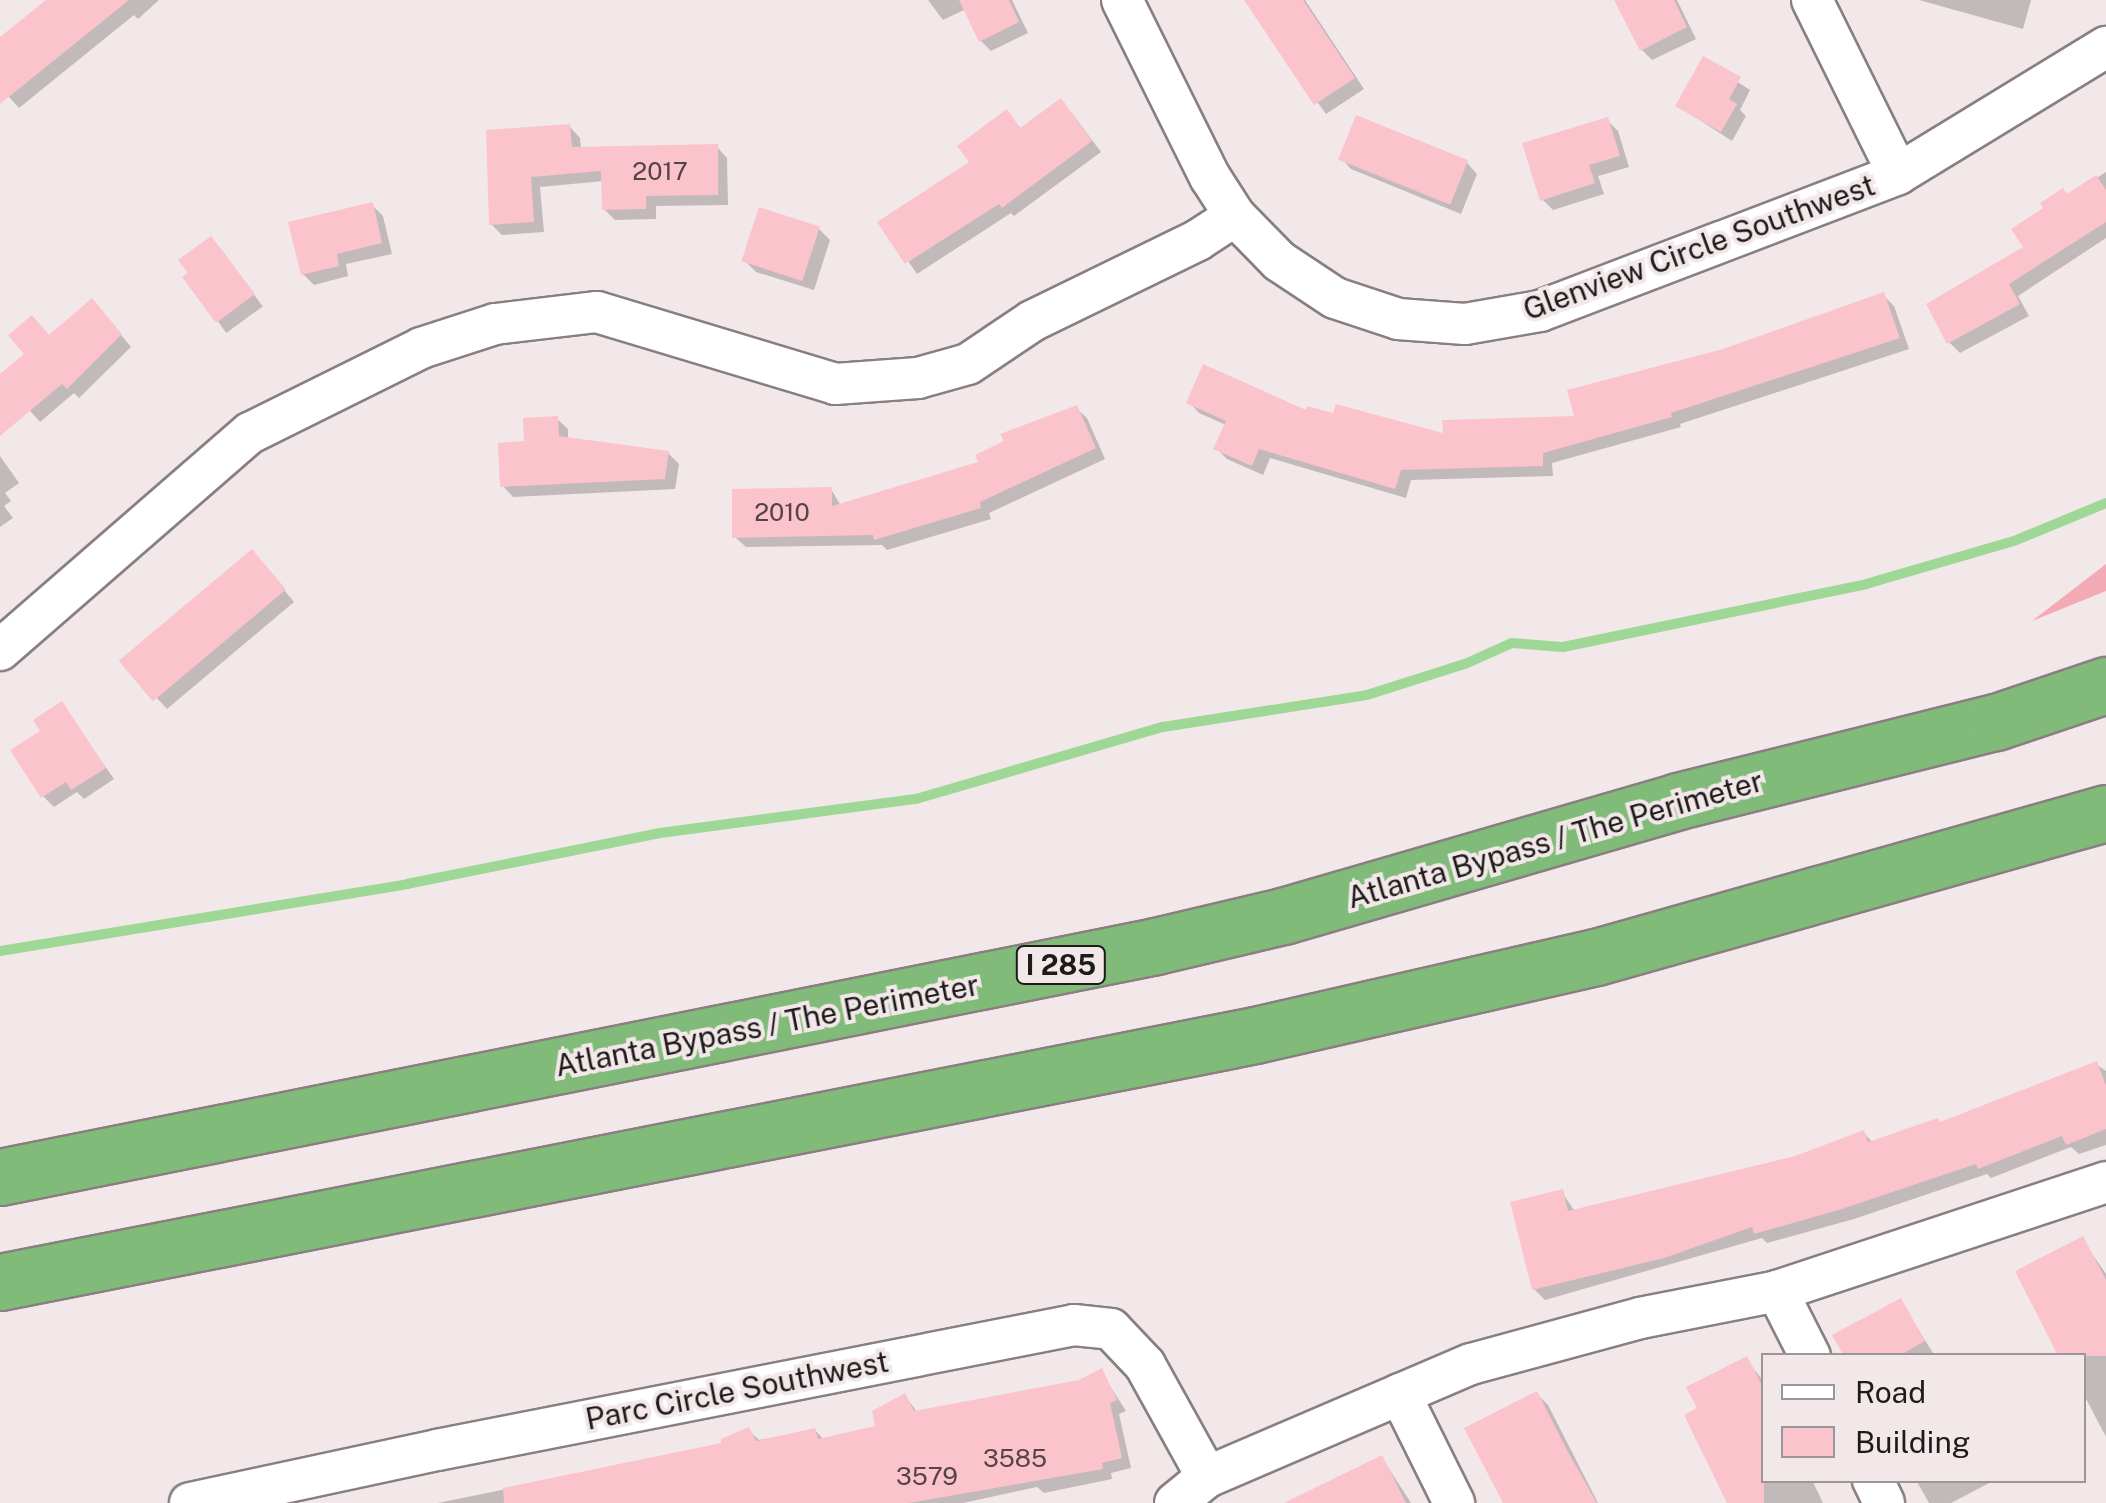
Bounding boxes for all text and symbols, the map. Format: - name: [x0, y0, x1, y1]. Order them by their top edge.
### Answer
- house number: 2017: [632, 156, 688, 186]
- street label: Glenview Circle Southwest: [1518, 166, 1880, 328]
- house number: 2010: [754, 497, 810, 527]
- street label: Atlanta Bypass / The Perimeter: [1343, 762, 1767, 916]
- road number: I 285: [1014, 942, 1108, 988]
- street label: Atlanta Bypass / The Perimeter: [552, 966, 982, 1084]
- street label: Parc Circle Southwest: [582, 1343, 892, 1437]
- legend: [1761, 1353, 2086, 1483]
- text: Road: [1855, 1374, 1926, 1410]
- text: Building: [1855, 1424, 1970, 1460]
- house number: 3585: [983, 1443, 1047, 1473]
- house number: 3579: [896, 1461, 958, 1491]

